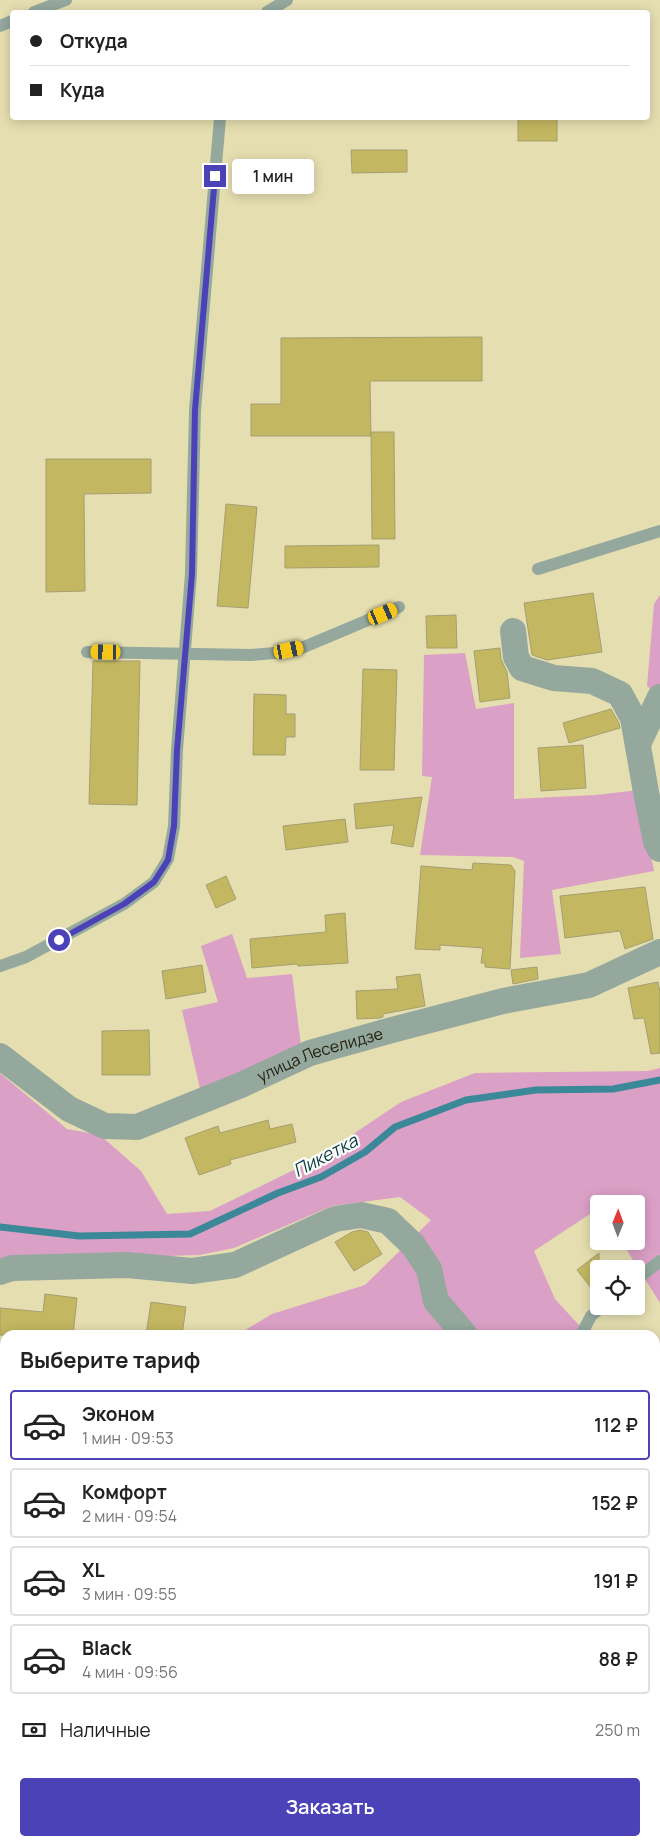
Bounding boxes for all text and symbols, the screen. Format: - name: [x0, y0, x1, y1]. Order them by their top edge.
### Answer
- text: Откуда: [60, 28, 128, 54]
- text: Куда: [60, 77, 105, 103]
- callout: 1 мин: [232, 158, 315, 194]
- route end: [204, 165, 226, 187]
- text: 1 мин: [253, 165, 293, 187]
- car: [366, 601, 399, 627]
- car: [272, 640, 305, 660]
- car: [90, 644, 121, 660]
- route start: [48, 929, 70, 951]
- street label: улица Леселидзе: [253, 1022, 385, 1087]
- water label: Пикетка: [289, 1128, 362, 1182]
- north arrow: [590, 1195, 645, 1250]
- map controls: [590, 1195, 645, 1315]
- button: locate: [590, 1260, 645, 1315]
- text: Выберите тариф: [20, 1345, 200, 1375]
- text: Эконом: [82, 1401, 155, 1427]
- icon: car: [22, 1403, 67, 1448]
- text: 112 ₽: [594, 1412, 638, 1438]
- text: 1 мин · 09:53: [82, 1427, 174, 1449]
- text: Комфорт: [82, 1479, 167, 1505]
- icon: car: [22, 1481, 67, 1526]
- text: 152 ₽: [592, 1490, 638, 1516]
- text: 2 мин · 09:54: [82, 1505, 177, 1527]
- text: XL: [82, 1557, 105, 1583]
- icon: car: [22, 1559, 67, 1604]
- text: 191 ₽: [593, 1568, 638, 1594]
- text: 3 мин · 09:55: [82, 1583, 177, 1605]
- text: Black: [82, 1635, 131, 1661]
- icon: car: [22, 1637, 67, 1682]
- text: 88 ₽: [598, 1646, 638, 1672]
- text: 4 мин · 09:56: [82, 1661, 178, 1683]
- icon: cash: [20, 1716, 48, 1744]
- text: Наличные: [60, 1717, 151, 1743]
- text: 250 m: [595, 1719, 640, 1741]
- button: Заказать: [20, 1778, 640, 1836]

